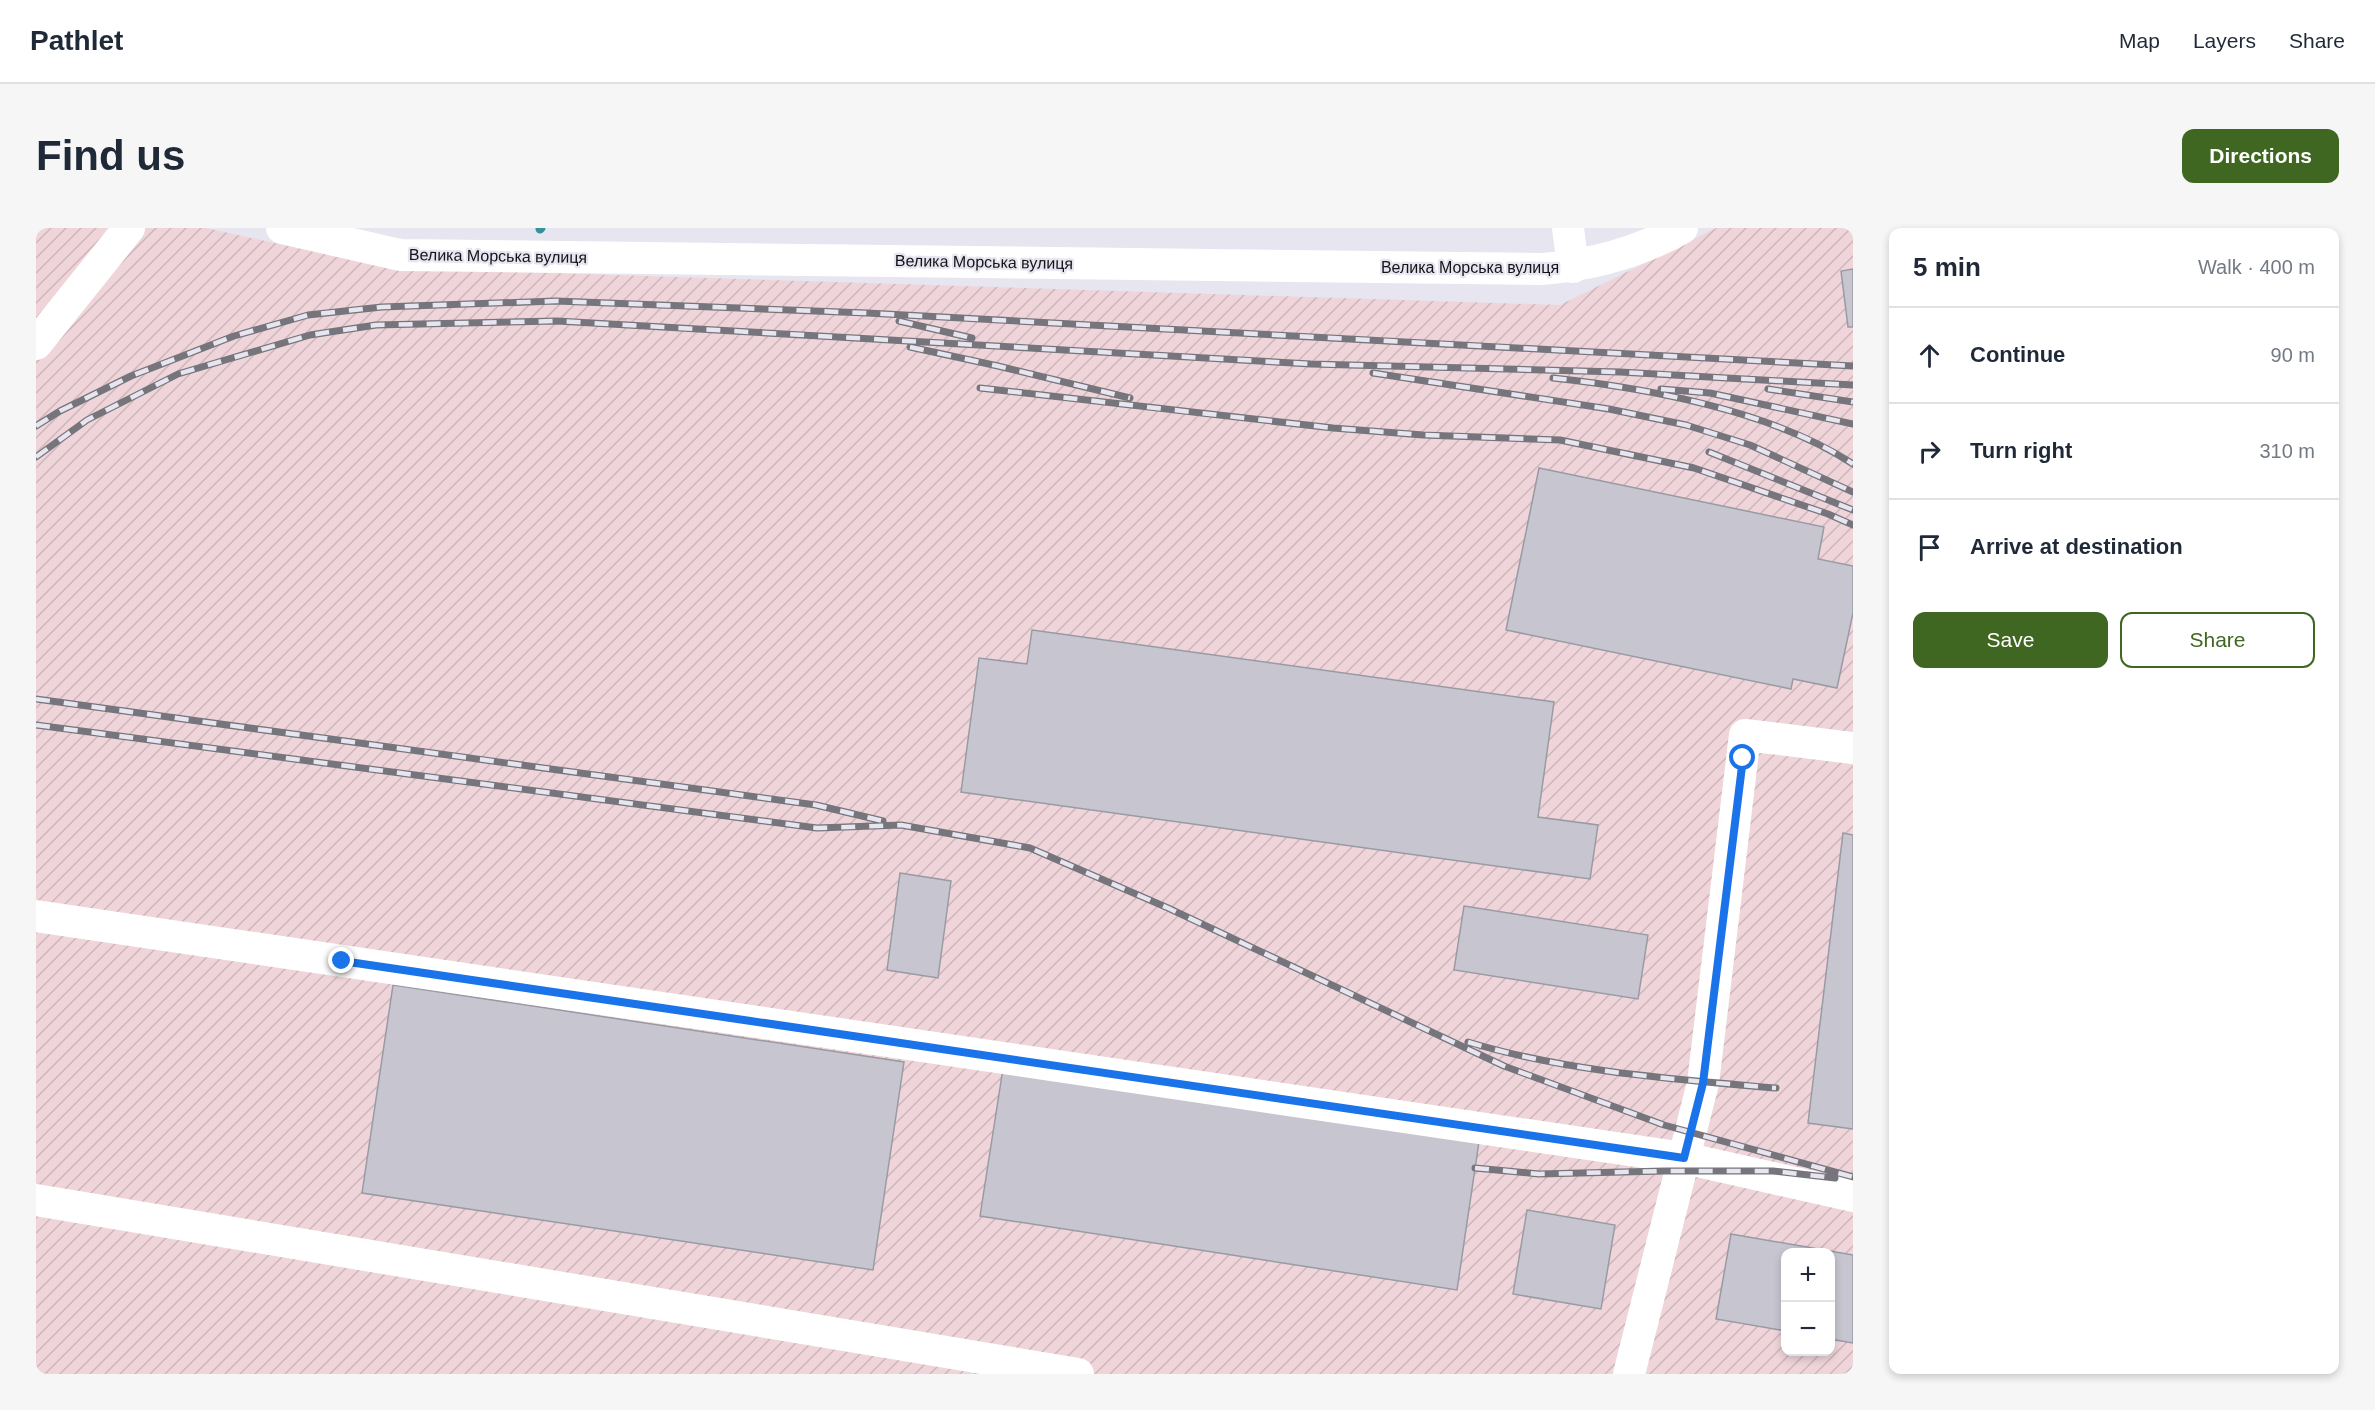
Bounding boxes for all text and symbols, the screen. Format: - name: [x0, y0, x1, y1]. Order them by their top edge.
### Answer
- text: Pathlet: [30, 25, 123, 56]
- text: Map: [2119, 29, 2160, 52]
- text: Layers: [2193, 29, 2256, 52]
- text: Share: [2289, 29, 2345, 52]
- button: Directions: [2182, 129, 2339, 183]
- text: Find us: [36, 132, 185, 179]
- street label: Велика Морська вулиця: [409, 246, 587, 266]
- street label: Велика Морська вулиця: [895, 252, 1073, 272]
- text: 5 min: [1913, 252, 1981, 282]
- text: Walk · 400 m: [2198, 256, 2315, 278]
- street label: Велика Морська вулиця: [1381, 259, 1559, 276]
- icon: ahead: [1913, 339, 1946, 372]
- text: Continue: [1970, 342, 2065, 367]
- text: 90 m: [2271, 344, 2315, 366]
- icon: right: [1913, 435, 1946, 468]
- text: Turn right: [1970, 438, 2072, 463]
- text: 310 m: [2259, 440, 2315, 462]
- icon: arrive: [1913, 531, 1946, 564]
- text: Arrive at destination: [1970, 534, 2183, 559]
- button: Save: [1913, 612, 2108, 668]
- button: Share: [2120, 612, 2315, 668]
- route start: [1729, 744, 1755, 770]
- route end: [328, 947, 354, 973]
- map controls: [1781, 1248, 1835, 1356]
- button: +: [1781, 1248, 1835, 1302]
- button: −: [1781, 1302, 1835, 1356]

